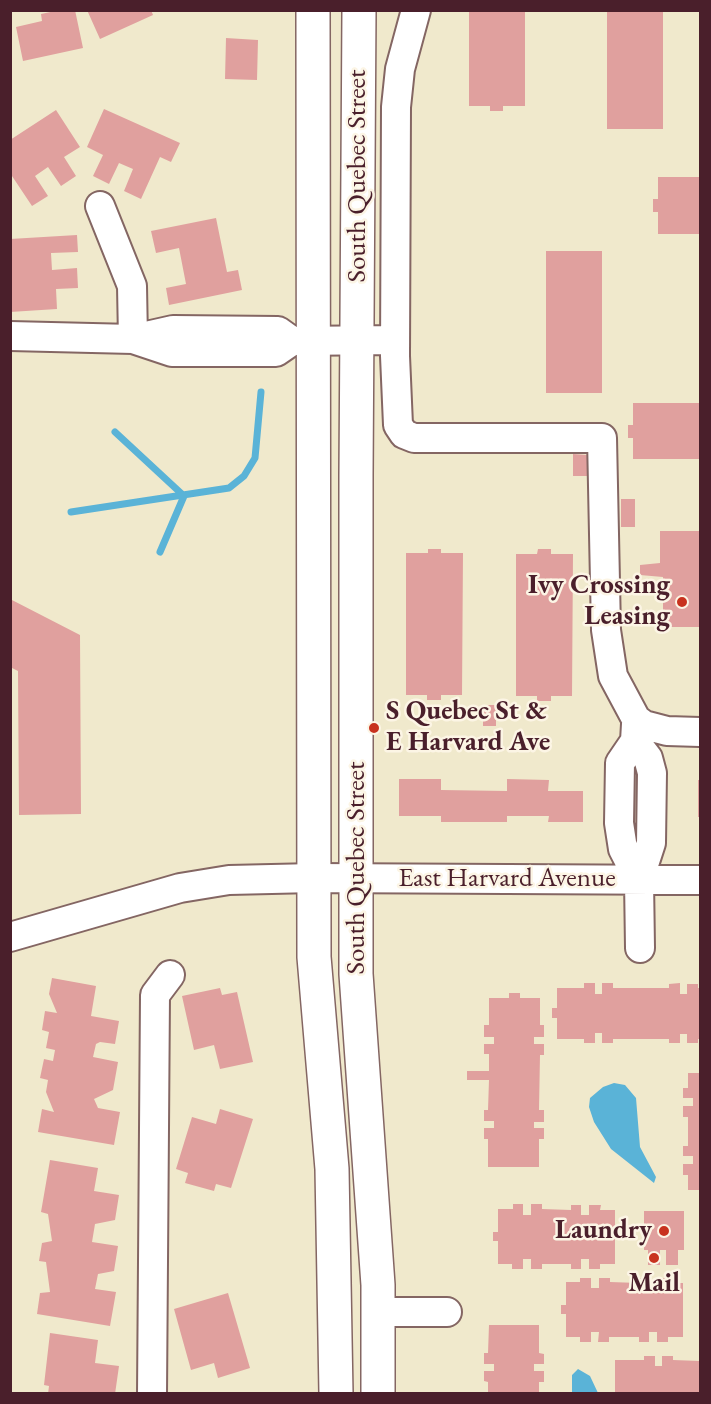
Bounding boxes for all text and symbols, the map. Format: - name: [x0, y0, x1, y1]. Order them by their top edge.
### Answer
- street label: South Quebec Street: [342, 69, 374, 283]
- place label: Ivy Crossing Leasing: [528, 570, 670, 633]
- marker: Ivy Crossing Leasing: [675, 595, 689, 609]
- place label: S Quebec St & E Harvard Ave: [386, 696, 550, 759]
- marker: S Quebec St & E Harvard Ave: [367, 721, 381, 735]
- street label: South Quebec Street: [341, 761, 373, 975]
- street label: East Harvard Avenue: [398, 863, 616, 895]
- place label: Laundry: [555, 1215, 652, 1247]
- marker: Laundry: [657, 1224, 671, 1238]
- marker: Mail: [647, 1251, 661, 1265]
- place label: Mail: [628, 1268, 680, 1300]

